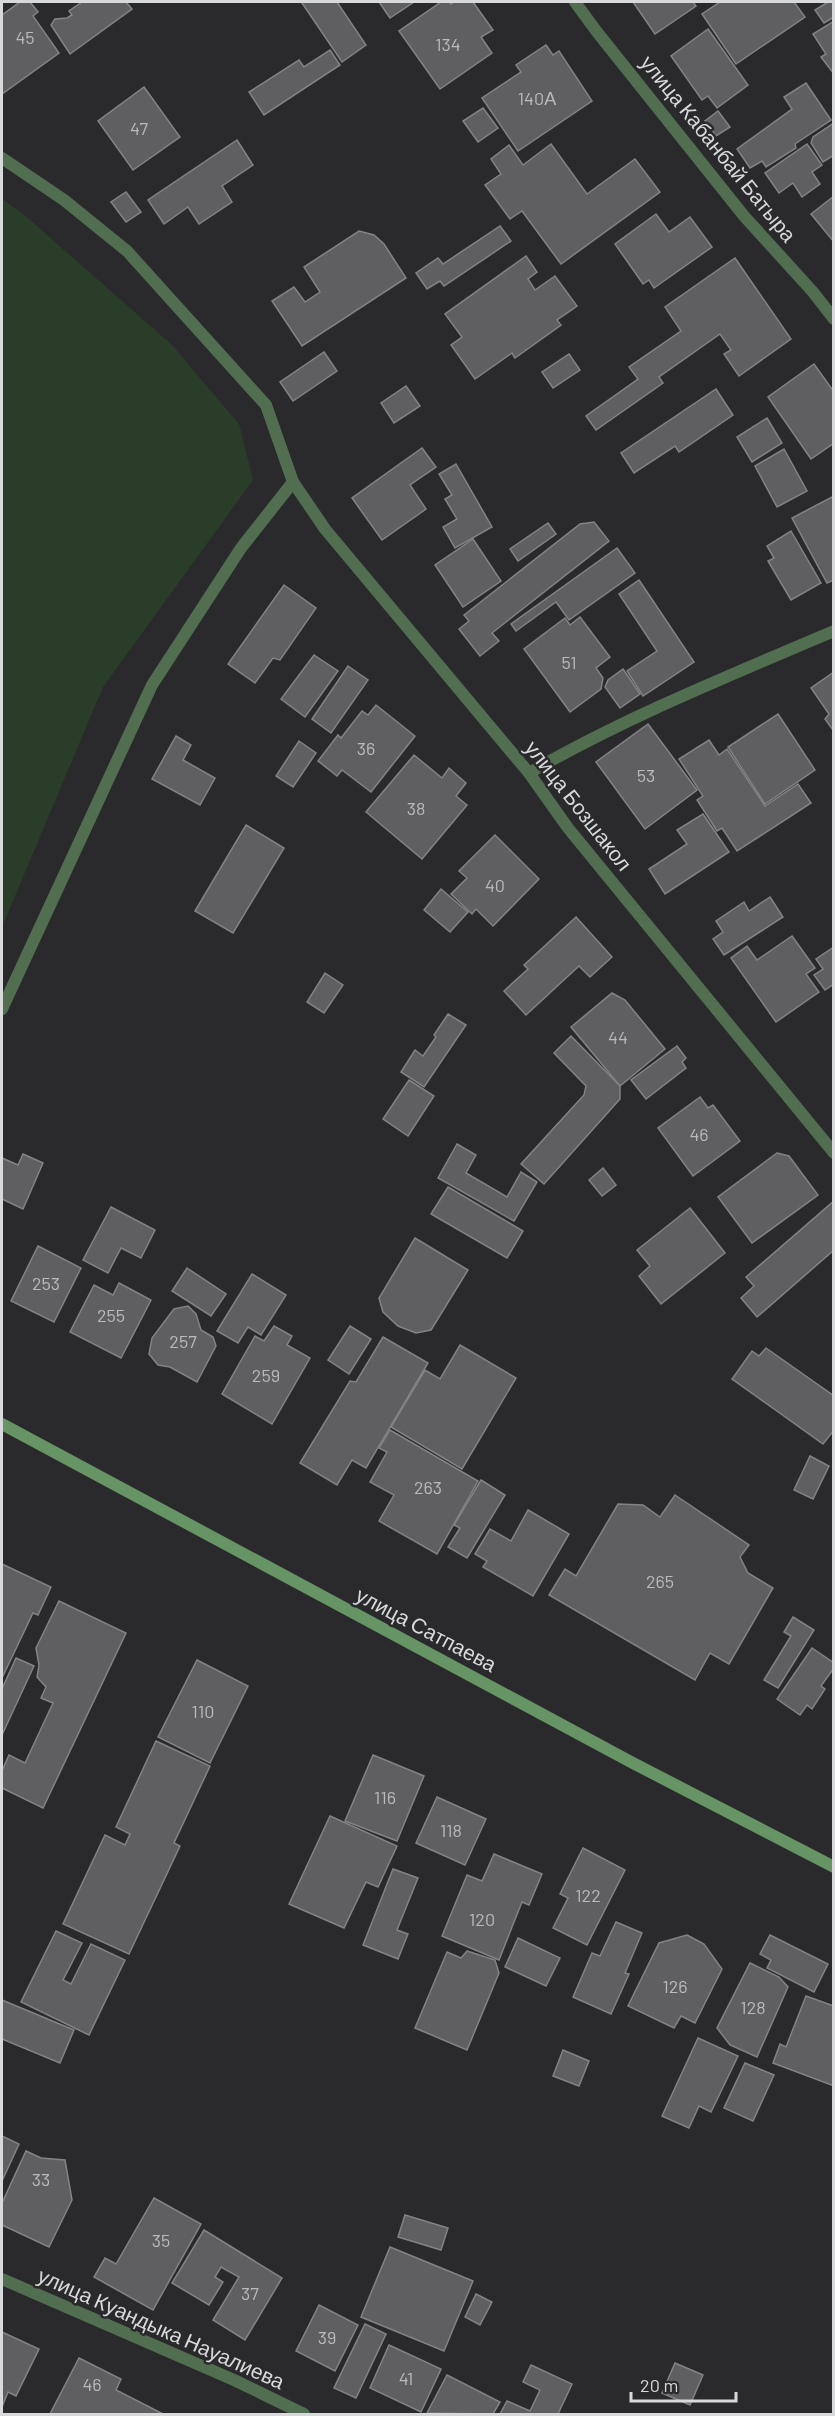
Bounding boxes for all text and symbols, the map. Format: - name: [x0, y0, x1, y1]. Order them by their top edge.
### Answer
- house number: 45: [15, 26, 35, 48]
- house number: 134: [435, 33, 461, 55]
- street label: улица Кабанбай Батыра: [636, 50, 802, 247]
- house number: 140А: [518, 87, 556, 109]
- house number: 47: [130, 117, 148, 139]
- house number: 51: [561, 651, 577, 673]
- street label: улица Бозшакол: [521, 735, 638, 875]
- house number: 36: [357, 737, 375, 759]
- house number: 53: [637, 764, 655, 786]
- house number: 38: [407, 797, 425, 819]
- house number: 40: [485, 874, 505, 896]
- house number: 44: [608, 1026, 628, 1048]
- house number: 46: [689, 1123, 709, 1145]
- house number: 253: [32, 1272, 60, 1294]
- house number: 255: [97, 1304, 125, 1326]
- house number: 257: [169, 1330, 197, 1352]
- house number: 259: [252, 1364, 280, 1386]
- house number: 263: [414, 1476, 442, 1498]
- house number: 265: [646, 1570, 674, 1592]
- street label: улица Сатпаева: [352, 1581, 502, 1676]
- house number: 110: [192, 1700, 214, 1722]
- house number: 116: [374, 1786, 396, 1808]
- house number: 118: [440, 1819, 462, 1841]
- house number: 122: [575, 1884, 601, 1906]
- house number: 120: [469, 1908, 495, 1930]
- house number: 126: [662, 1975, 688, 1997]
- house number: 128: [740, 1996, 766, 2018]
- house number: 33: [32, 2168, 50, 2190]
- house number: 35: [152, 2229, 170, 2251]
- street label: улица Куандыка Науалиева: [34, 2262, 289, 2394]
- house number: 37: [241, 2282, 259, 2304]
- house number: 39: [318, 2326, 336, 2348]
- scale bar: [631, 2365, 736, 2403]
- house number: 41: [399, 2367, 413, 2389]
- house number: 46: [82, 2373, 102, 2395]
- text: 20 m: [640, 2374, 678, 2396]

